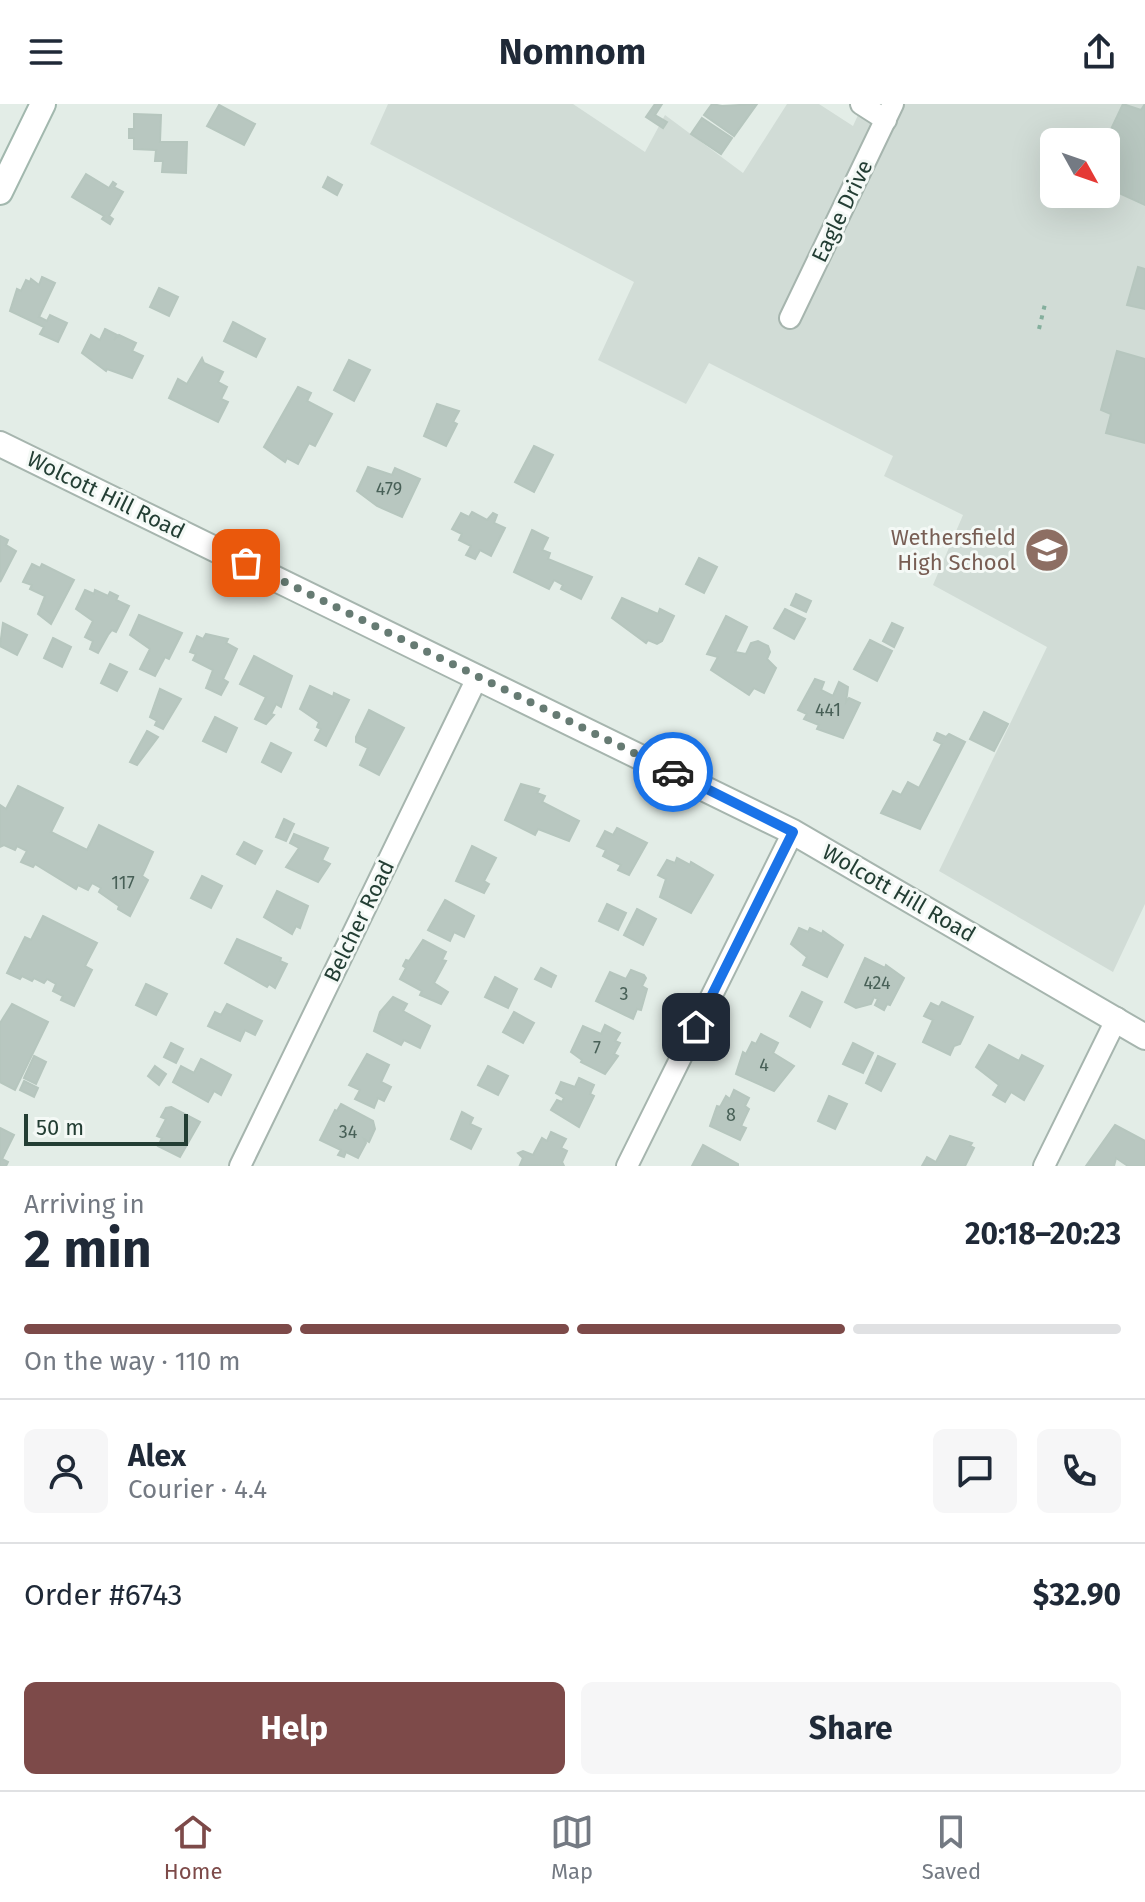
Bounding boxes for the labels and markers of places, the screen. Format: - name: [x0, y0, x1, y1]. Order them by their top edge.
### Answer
- place label: Wethersfield High School: [891, 524, 1016, 576]
- school or university icon: Wethersfield High School: [1023, 526, 1071, 574]
- pin: [212, 529, 280, 597]
- pin: [662, 993, 730, 1061]

